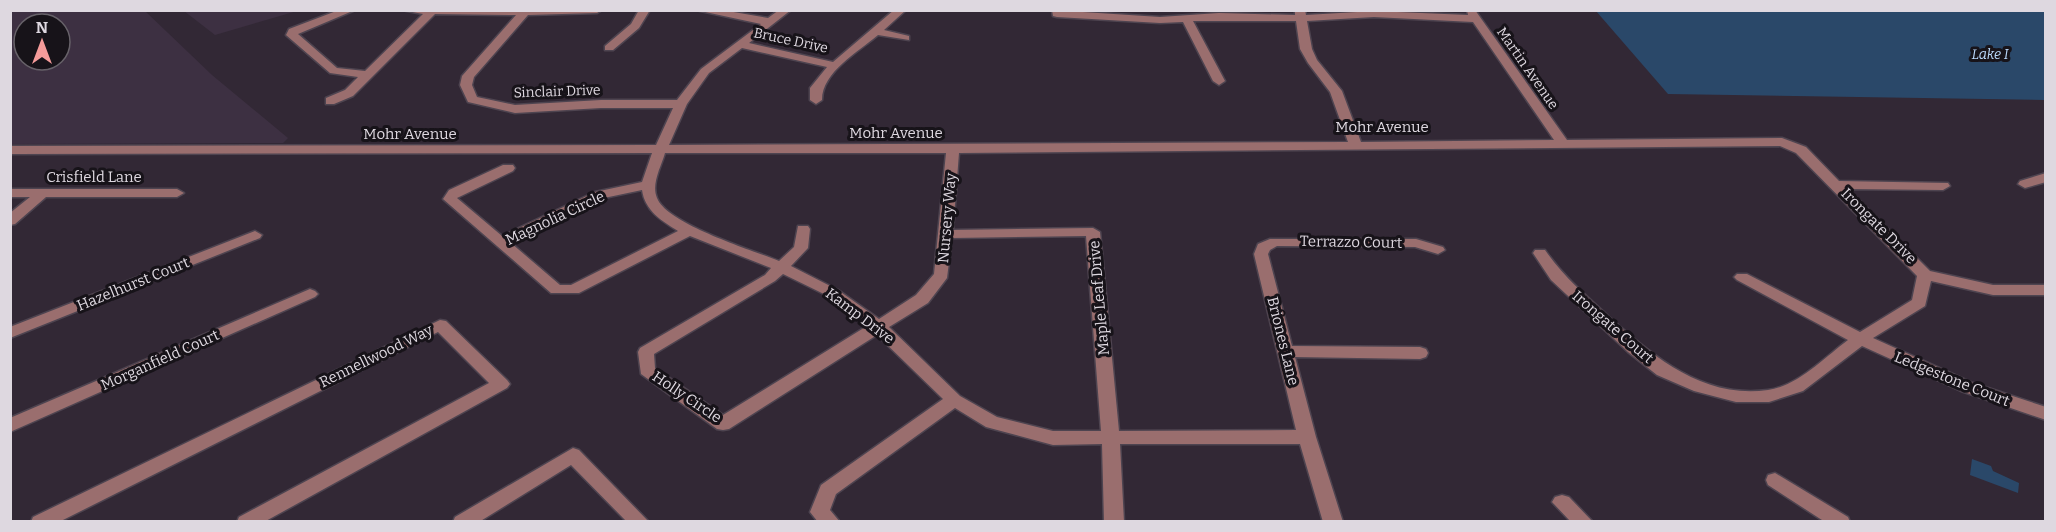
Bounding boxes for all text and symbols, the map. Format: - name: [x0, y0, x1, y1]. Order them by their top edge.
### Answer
- north arrow: [12, 12, 72, 72]
- text: N: [36, 18, 48, 37]
- street label: Bruce Drive: [752, 24, 830, 57]
- street label: Martin Avenue: [1493, 24, 1562, 113]
- water label: Lake I: [1971, 46, 2010, 63]
- street label: Sinclair Drive: [513, 81, 601, 102]
- street label: Mohr Avenue: [1335, 118, 1429, 136]
- street label: Mohr Avenue: [849, 124, 943, 142]
- street label: Mohr Avenue: [363, 125, 457, 143]
- street label: Crisfield Lane: [46, 168, 142, 186]
- street label: Nursery Way: [934, 172, 960, 264]
- street label: Irongate Drive: [1837, 184, 1921, 268]
- street label: Magnolia Circle: [503, 187, 607, 249]
- street label: Terrazzo Court: [1300, 232, 1403, 252]
- street label: Maple Leaf Drive: [1085, 240, 1113, 356]
- street label: Hazelhurst Court: [74, 253, 192, 315]
- street label: Kamp Drive: [822, 284, 898, 348]
- street label: Irongate Court: [1569, 287, 1658, 368]
- street label: Briones Lane: [1263, 295, 1303, 387]
- street label: Rennellwood Way: [316, 321, 436, 391]
- street label: Morganfield Court: [98, 326, 222, 394]
- street label: Ledgestone Court: [1892, 348, 2013, 411]
- street label: Holly Circle: [649, 367, 725, 427]

